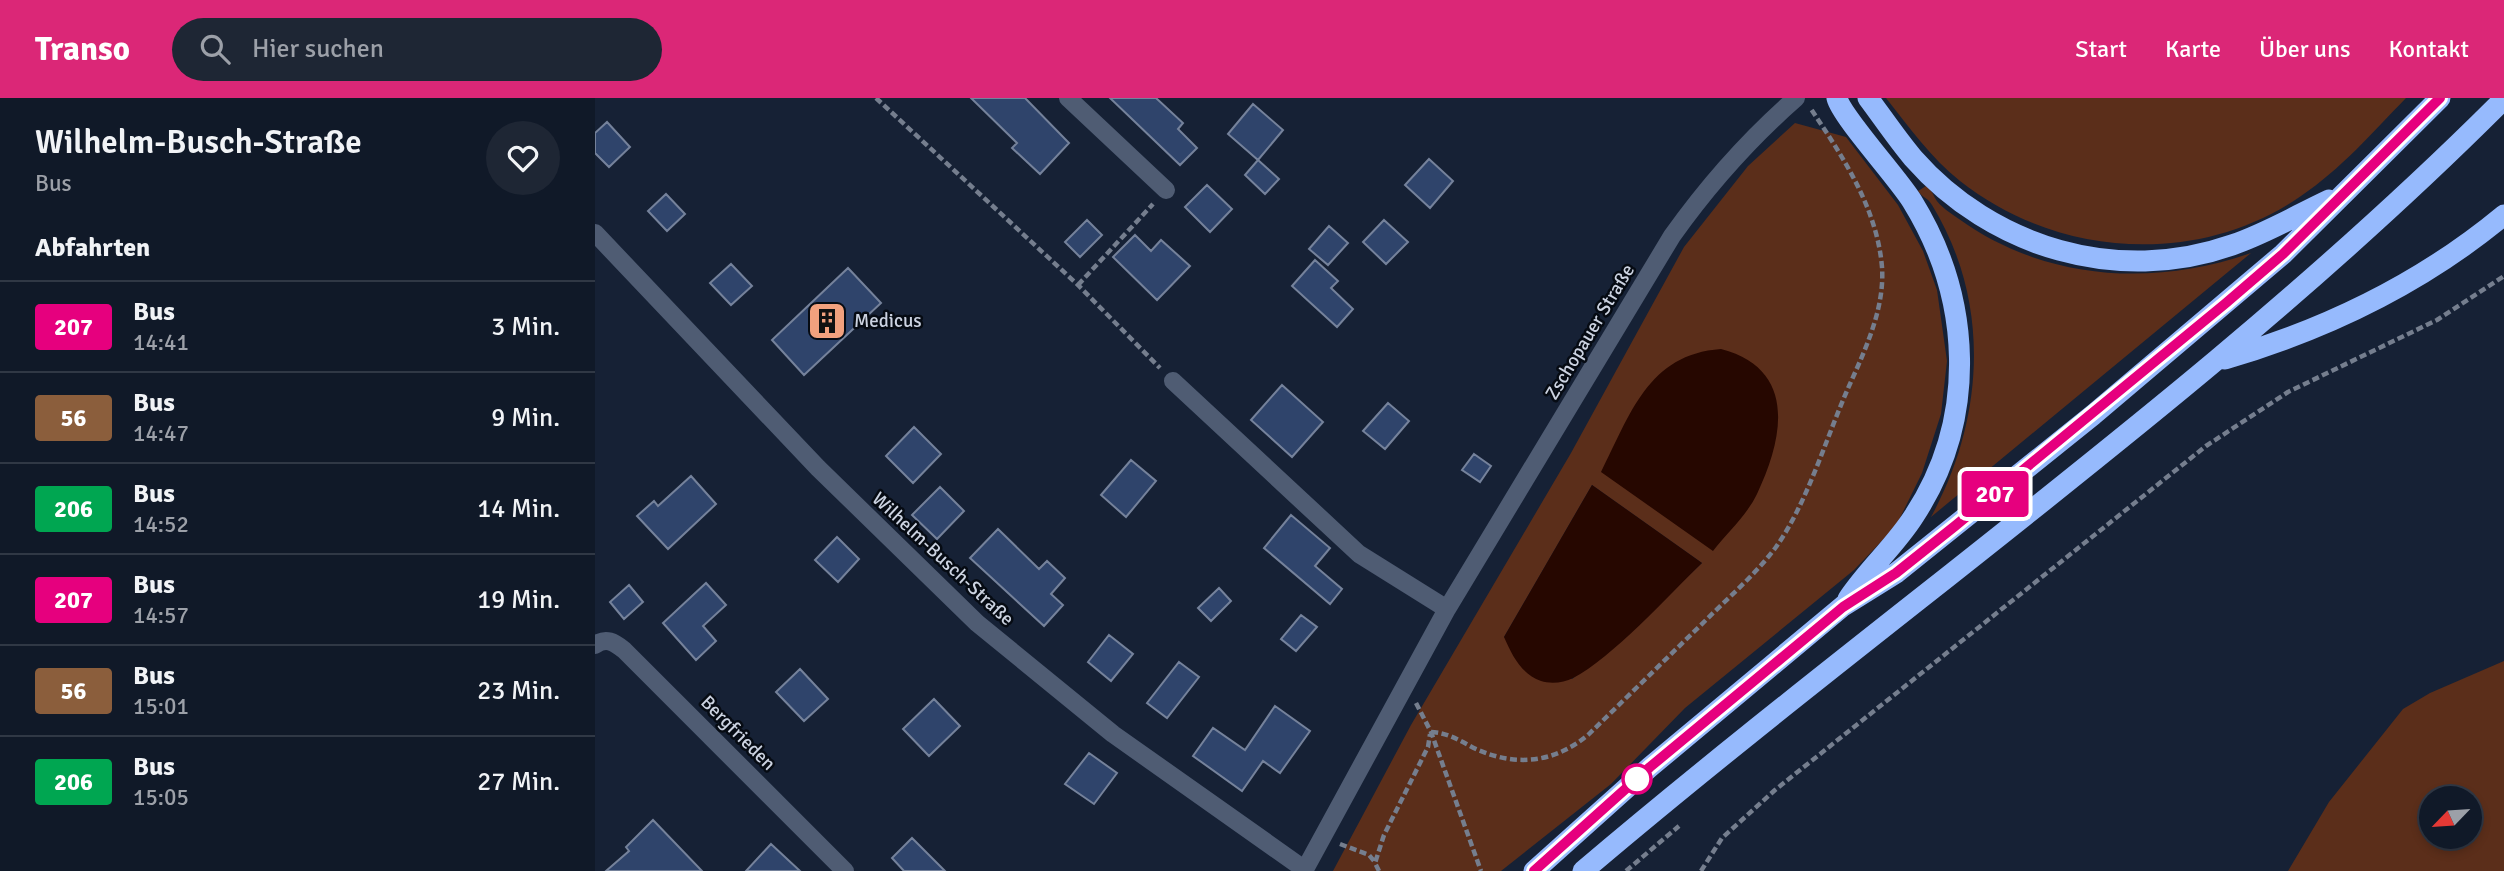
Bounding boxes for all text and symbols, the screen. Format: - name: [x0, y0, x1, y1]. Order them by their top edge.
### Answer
- search box: [172, 18, 662, 81]
- text: Transo: [35, 29, 130, 70]
- icon: search: [196, 30, 234, 68]
- text: Hier suchen: [252, 33, 384, 65]
- text: Start: [2075, 34, 2127, 64]
- text: Karte: [2165, 34, 2221, 64]
- text: Über uns: [2259, 34, 2351, 64]
- text: Kontakt: [2389, 34, 2469, 64]
- button: heart: [486, 121, 560, 195]
- text: Wilhelm-Busch-Straße: [35, 122, 362, 163]
- text: Bus: [35, 169, 72, 198]
- text: Abfahrten: [35, 232, 150, 264]
- street label: Zschopauer Straße: [1540, 260, 1640, 404]
- text: Bus: [133, 296, 175, 328]
- building icon: Medicus: [806, 300, 848, 342]
- place label: Medicus: [854, 309, 922, 333]
- text: 3 Min.: [491, 311, 560, 343]
- text: 207: [54, 312, 93, 342]
- text: 14:41: [133, 328, 189, 357]
- text: Bus: [133, 387, 175, 419]
- text: 9 Min.: [491, 402, 560, 434]
- text: 56: [61, 403, 86, 433]
- text: 14:47: [133, 419, 189, 448]
- line badge: 207: [1955, 471, 2035, 517]
- text: Bus: [133, 478, 175, 510]
- text: 207: [1976, 479, 2014, 509]
- street label: Wilhelm-Busch-Straße: [867, 487, 1019, 631]
- text: 14 Min.: [477, 493, 560, 525]
- text: 206: [54, 494, 93, 524]
- text: 14:52: [133, 510, 189, 539]
- text: Bus: [133, 569, 175, 601]
- text: 19 Min.: [477, 584, 560, 616]
- text: 207: [54, 585, 93, 615]
- text: 14:57: [133, 601, 189, 630]
- text: Bus: [133, 660, 175, 692]
- text: 23 Min.: [477, 675, 560, 707]
- text: 56: [61, 676, 86, 706]
- street label: Bergfrieden: [695, 690, 781, 776]
- text: 15:01: [133, 692, 189, 721]
- text: Bus: [133, 751, 175, 783]
- unlabelled marker: [1622, 764, 1652, 794]
- text: 27 Min.: [477, 766, 560, 798]
- text: 206: [54, 767, 93, 797]
- text: 15:05: [133, 783, 189, 812]
- north arrow: [2419, 786, 2481, 849]
- map controls: [2419, 786, 2482, 849]

